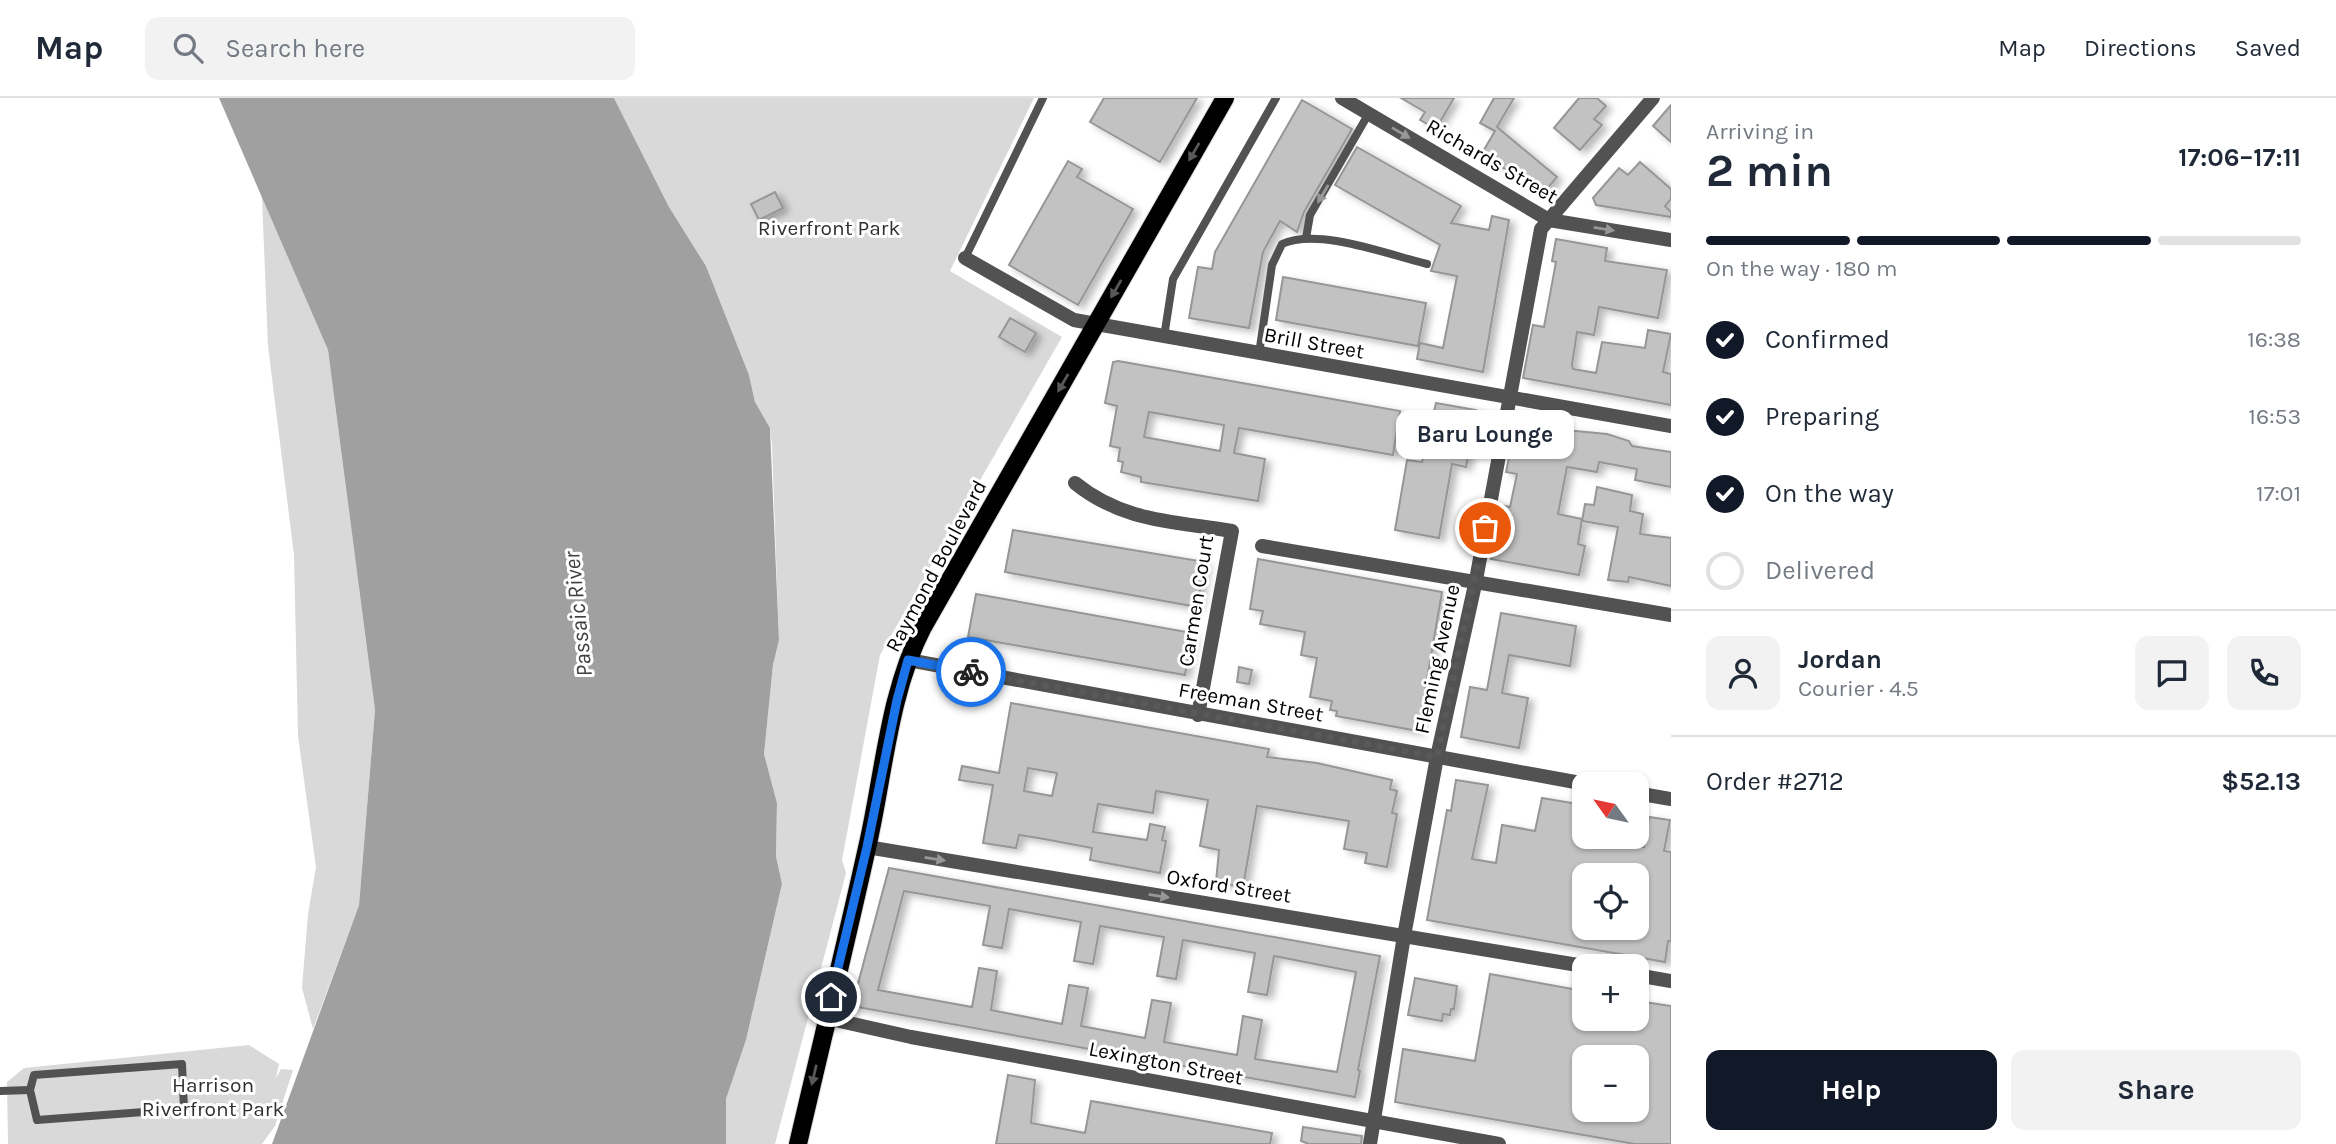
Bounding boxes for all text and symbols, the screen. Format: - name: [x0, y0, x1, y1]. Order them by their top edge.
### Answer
- search box: [145, 17, 635, 80]
- text: Map: [35, 29, 103, 67]
- icon: search: [169, 29, 207, 67]
- text: Search here: [225, 33, 365, 64]
- text: Map: [1998, 34, 2046, 62]
- text: Directions: [2084, 34, 2197, 62]
- text: Saved: [2235, 34, 2301, 62]
- street label: Richards Street: [1422, 114, 1562, 208]
- text: Arriving in: [1706, 118, 1814, 145]
- one-way arrow: [1392, 126, 1411, 139]
- one-way arrow: [1188, 142, 1200, 162]
- text: 17:06–17:11: [2178, 142, 2301, 173]
- text: 2 min: [1706, 144, 1833, 198]
- one-way arrow: [1317, 184, 1329, 204]
- park label: Riverfront Park: [758, 216, 900, 240]
- one-way arrow: [1593, 224, 1615, 235]
- text: On the way · 180 m: [1706, 255, 1897, 282]
- one-way arrow: [1110, 280, 1122, 299]
- icon: check: [1706, 321, 1744, 359]
- street label: Brill Street: [1262, 322, 1366, 364]
- text: Confirmed: [1765, 324, 1890, 355]
- text: 16:38: [2247, 326, 2301, 353]
- one-way arrow: [1057, 373, 1069, 393]
- icon: check: [1706, 398, 1744, 436]
- text: Preparing: [1765, 401, 1879, 432]
- text: 16:53: [2248, 403, 2301, 430]
- callout: Baru Lounge: [1396, 409, 1574, 458]
- text: Baru Lounge: [1417, 421, 1553, 448]
- icon: check: [1706, 475, 1744, 513]
- street label: Raymond Boulevard: [880, 476, 992, 656]
- text: On the way: [1765, 478, 1894, 509]
- text: 17:01: [2256, 480, 2301, 507]
- pin: [1455, 498, 1515, 558]
- icon: bag: [1466, 509, 1504, 547]
- street label: Carmen Court: [1174, 534, 1218, 668]
- water label: Passaic River: [558, 549, 598, 678]
- text: Delivered: [1765, 555, 1875, 586]
- street label: Fleming Avenue: [1409, 582, 1465, 736]
- button: person: [1706, 636, 1780, 710]
- button: chat: [2135, 636, 2209, 710]
- button: phone: [2227, 636, 2301, 710]
- courier: [936, 637, 1006, 707]
- text: Jordan: [1798, 644, 1882, 675]
- icon: bike: [952, 653, 990, 691]
- text: Courier · 4.5: [1798, 675, 1919, 702]
- street label: Freeman Street: [1177, 677, 1325, 727]
- text: Order #2712: [1706, 766, 1844, 797]
- text: $52.13: [2221, 766, 2301, 797]
- north arrow: [1572, 772, 1648, 849]
- map controls: [1572, 772, 1649, 1122]
- one-way arrow: [924, 854, 946, 865]
- button: locate: [1572, 863, 1649, 940]
- street label: Oxford Street: [1165, 864, 1293, 908]
- one-way arrow: [1148, 891, 1170, 902]
- button: +: [1572, 954, 1649, 1031]
- pin: [801, 967, 861, 1027]
- icon: home: [812, 978, 850, 1016]
- street label: Lexington Street: [1087, 1036, 1245, 1090]
- button: −: [1572, 1045, 1649, 1122]
- button: Help: [1706, 1050, 1997, 1130]
- button: Share: [2011, 1050, 2301, 1130]
- one-way arrow: [808, 1064, 819, 1086]
- park label: Harrison Riverfront Park: [142, 1073, 284, 1121]

